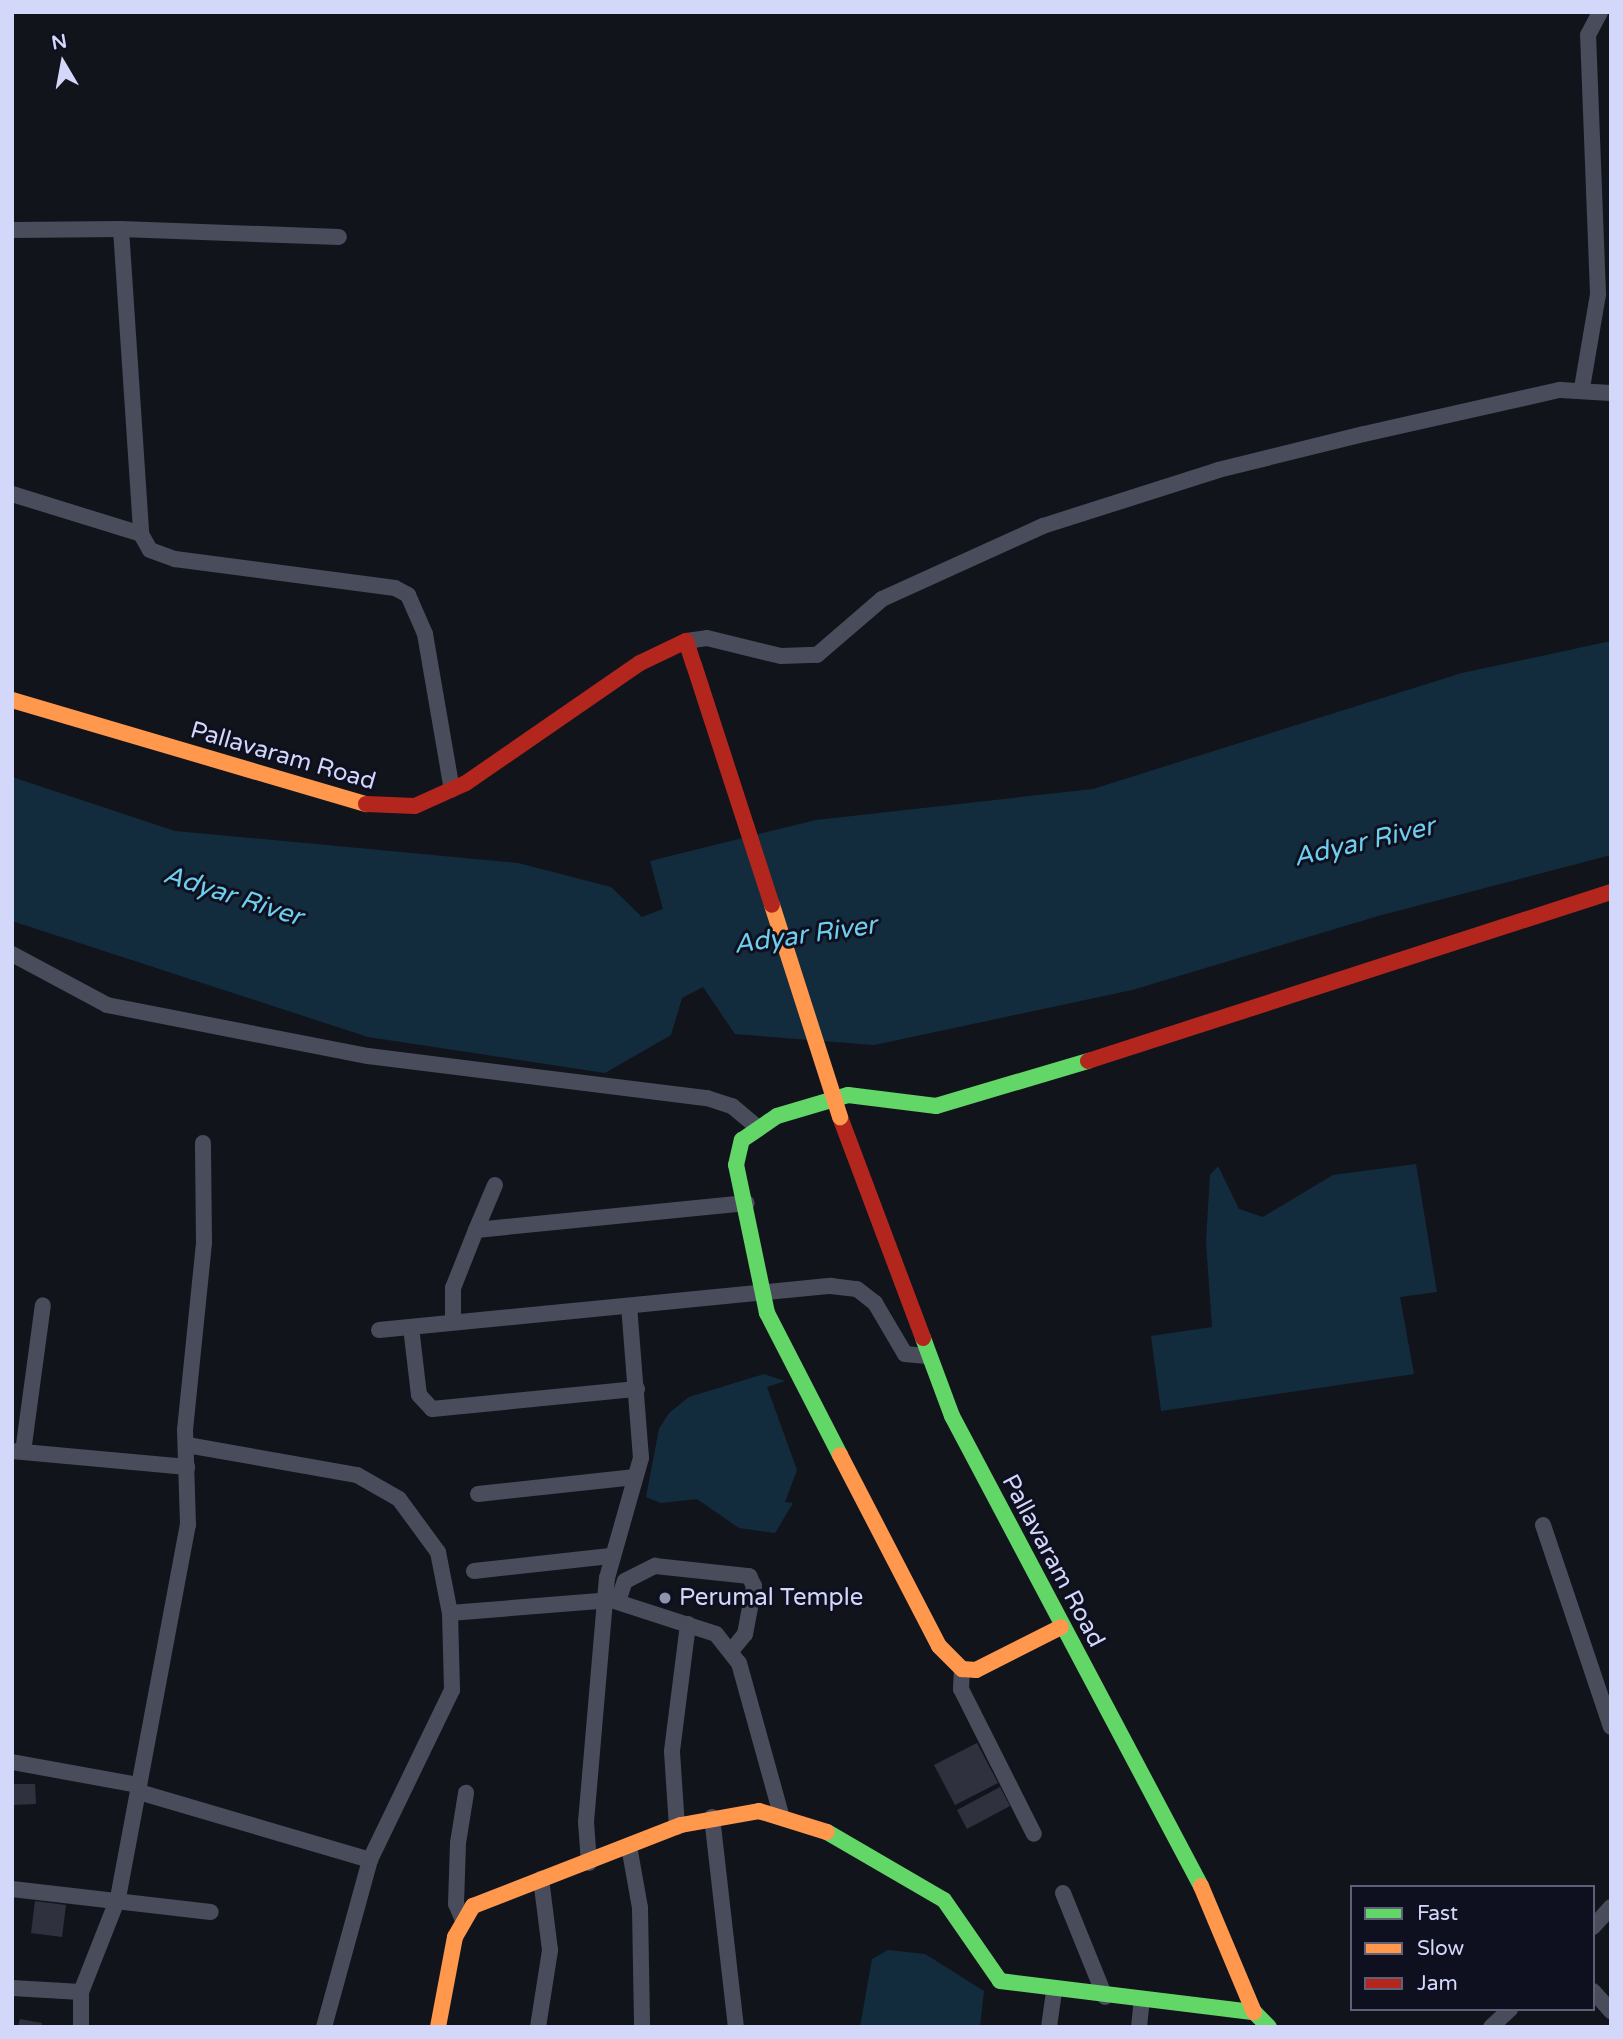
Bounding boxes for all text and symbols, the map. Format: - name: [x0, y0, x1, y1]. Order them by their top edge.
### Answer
- north arrow: [28, 28, 98, 98]
- text: N: [50, 30, 69, 54]
- street label: Pallavaram Road: [187, 716, 379, 796]
- water label: Adyar River: [1290, 811, 1438, 873]
- water label: Adyar River: [160, 859, 306, 933]
- water label: Adyar River: [732, 910, 878, 960]
- street label: Pallavaram Road: [995, 1470, 1111, 1652]
- place label: Perumal Temple: [679, 1584, 863, 1612]
- marker: Perumal Temple: [657, 1590, 673, 1606]
- legend: [1350, 1885, 1595, 2011]
- text: Fast: [1417, 1901, 1458, 1926]
- text: Slow: [1417, 1936, 1464, 1961]
- text: Jam: [1417, 1971, 1458, 1996]

